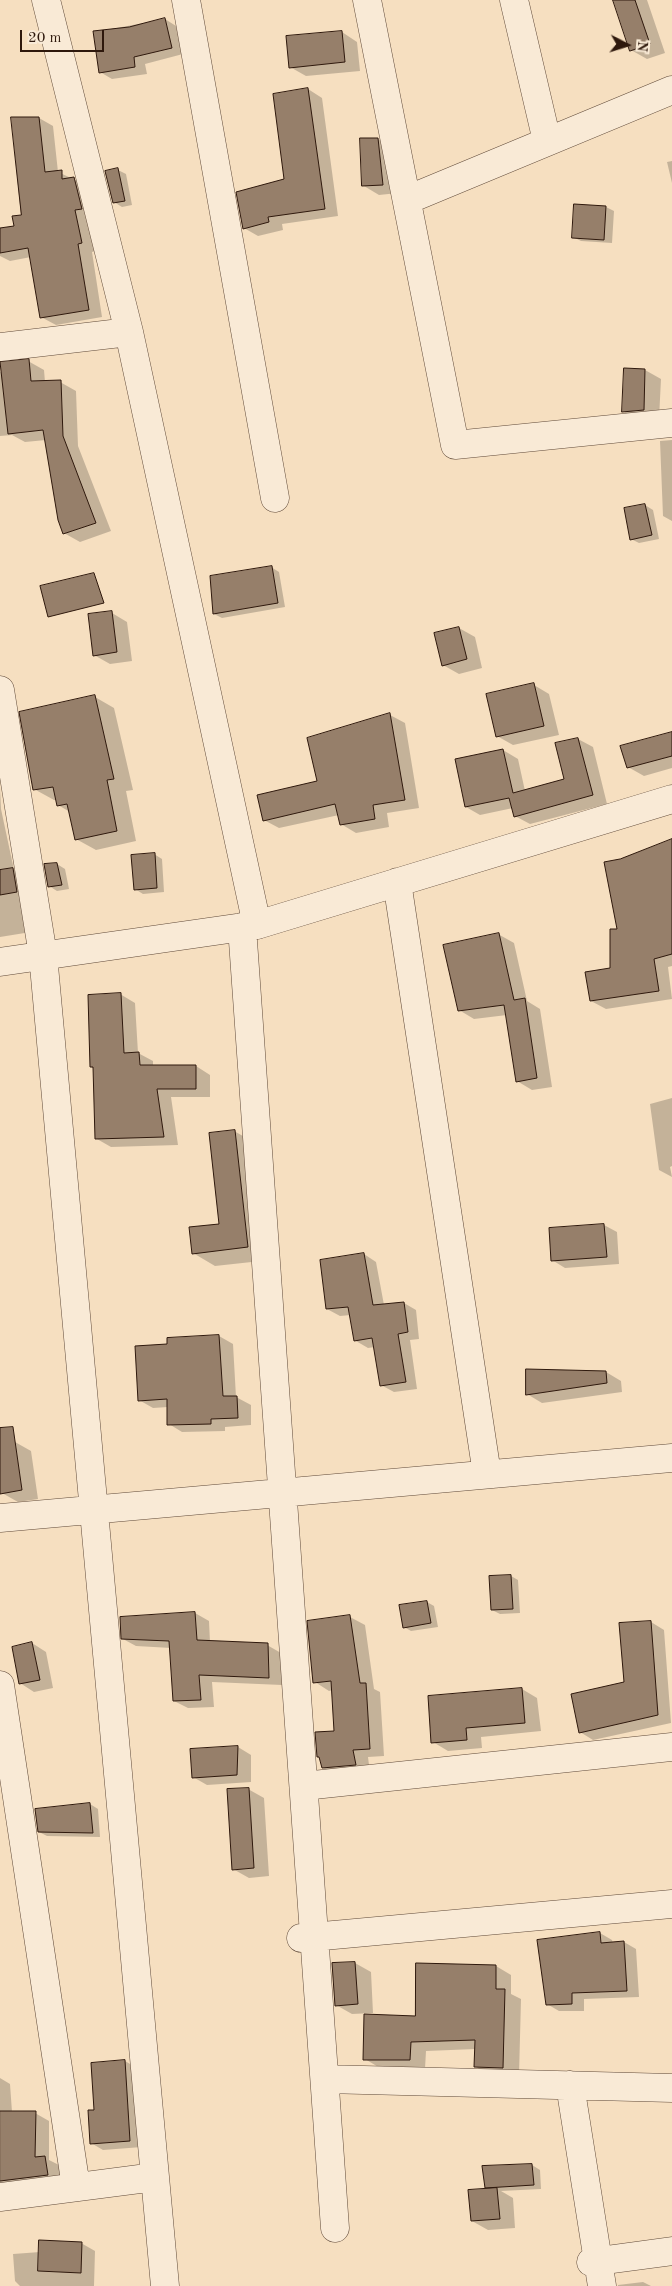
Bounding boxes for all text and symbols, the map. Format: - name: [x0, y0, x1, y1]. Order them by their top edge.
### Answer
- scale bar: [22, 20, 106, 52]
- north arrow: [602, 20, 652, 70]
- text: 20 m: [28, 31, 62, 46]
- text: N: [635, 40, 649, 52]

